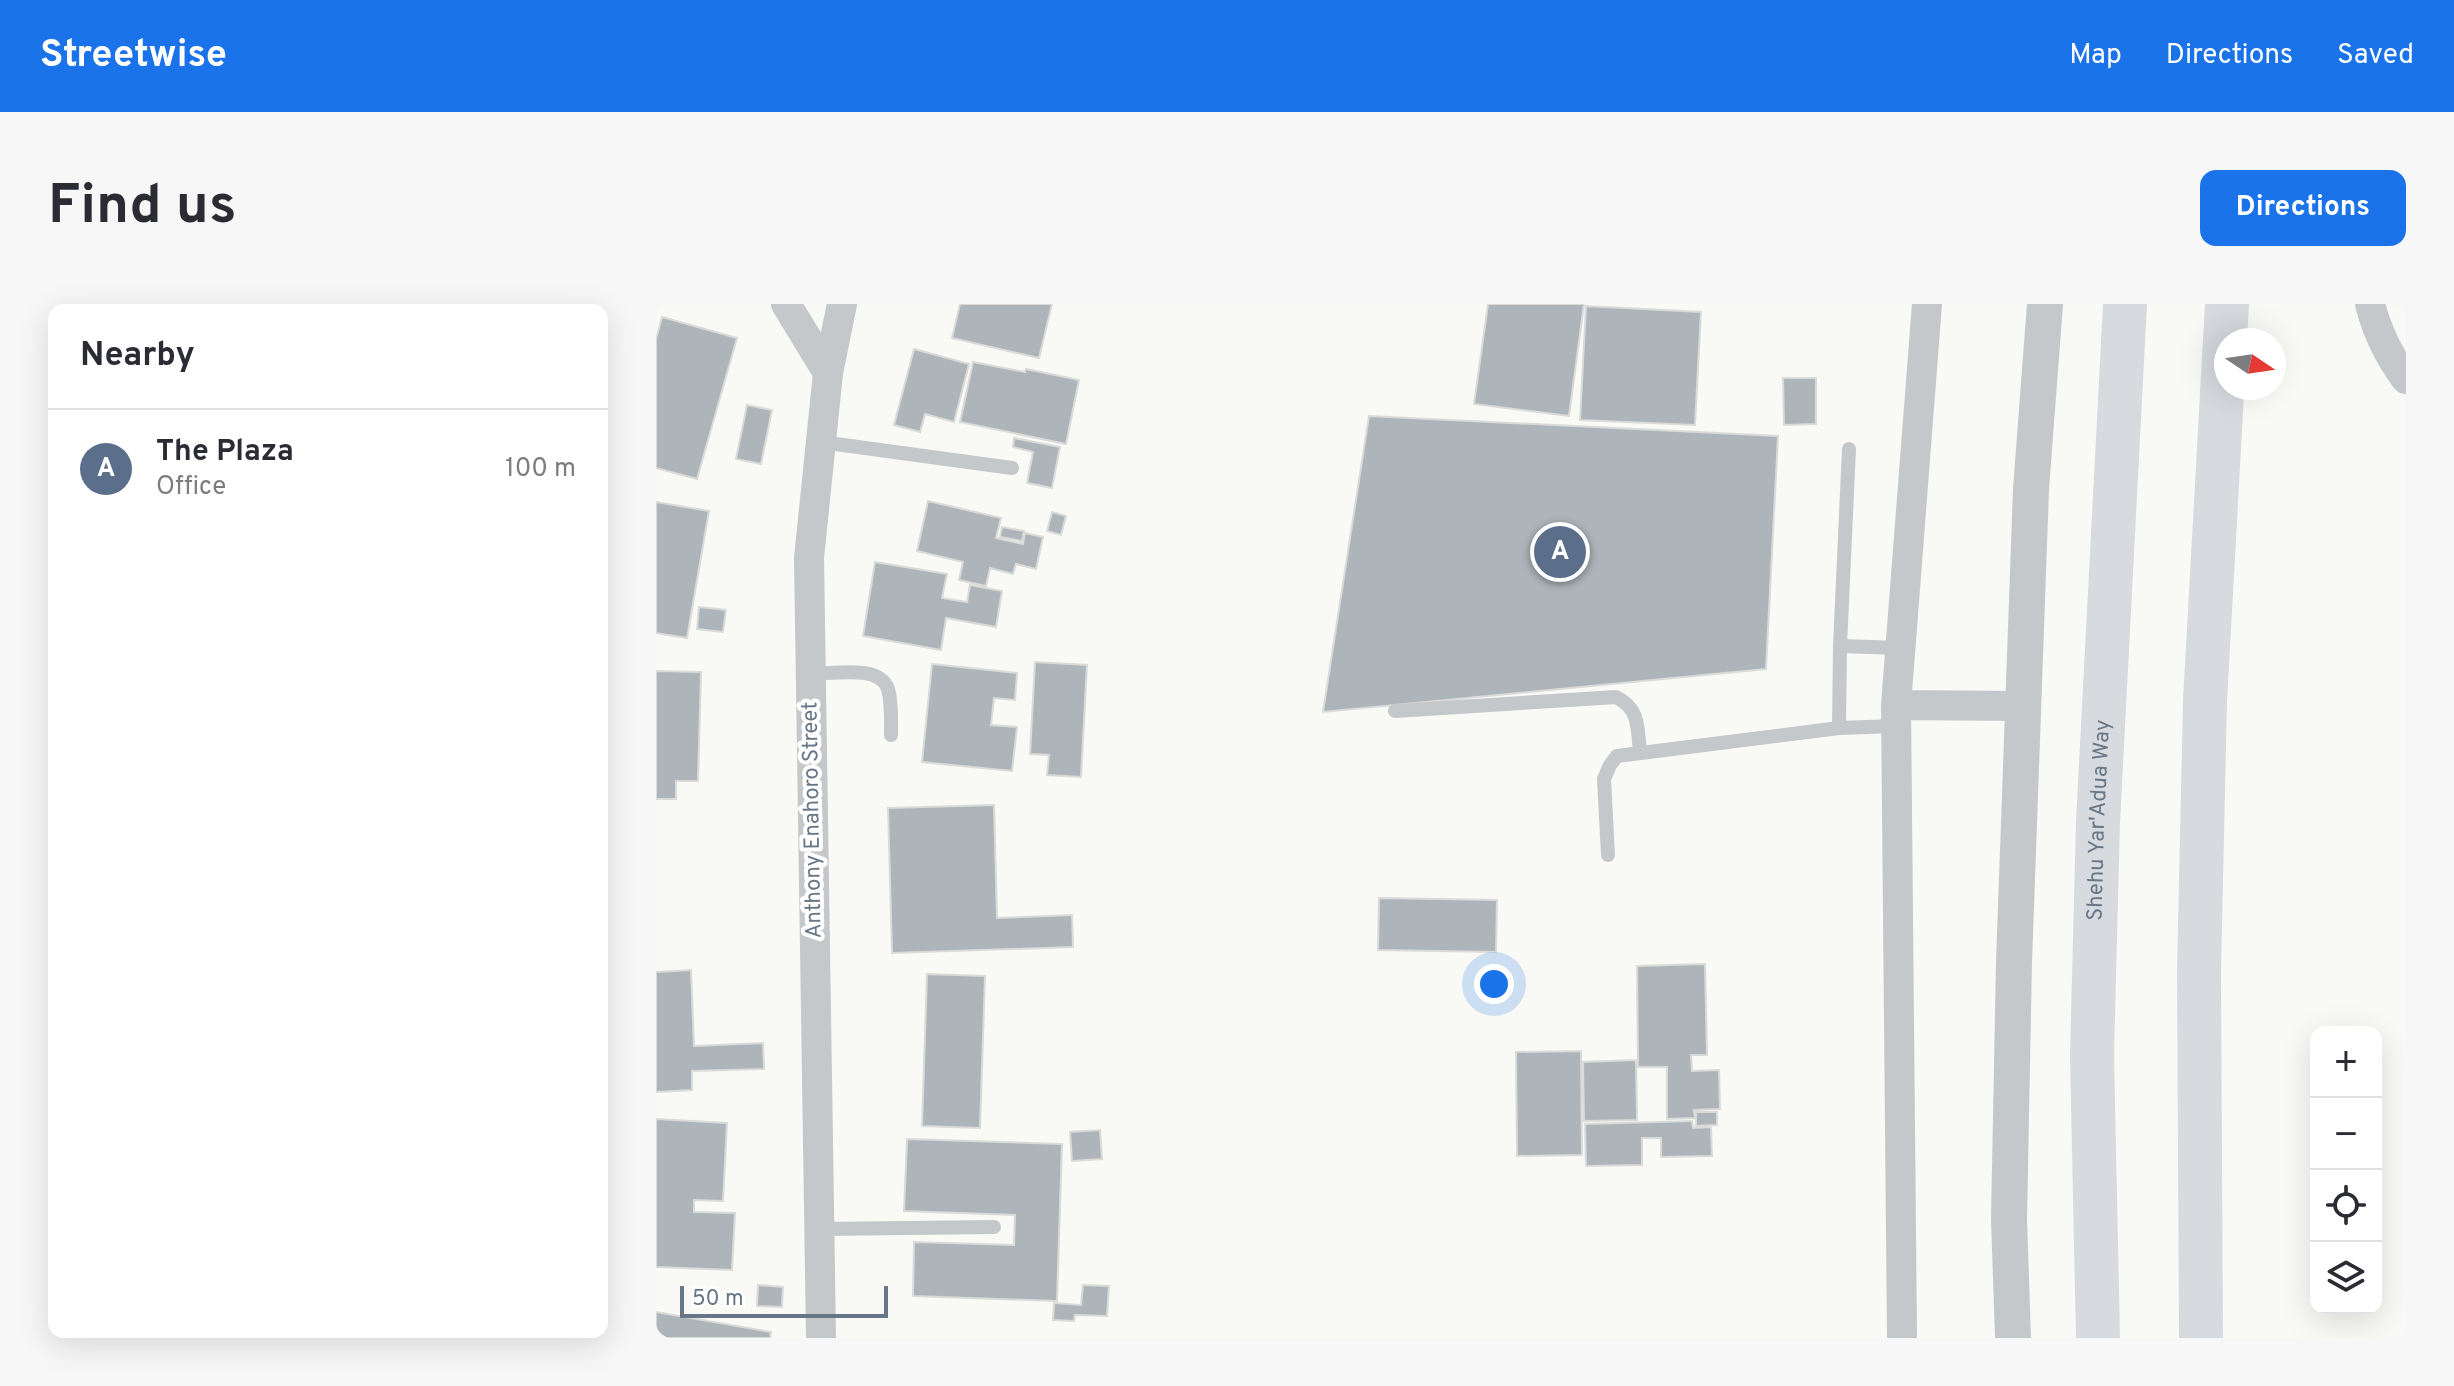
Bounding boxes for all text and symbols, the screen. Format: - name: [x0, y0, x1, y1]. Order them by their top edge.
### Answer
- text: Streetwise: [40, 32, 227, 81]
- text: Map: [2069, 38, 2122, 74]
- text: Directions: [2166, 38, 2293, 74]
- text: Saved: [2337, 38, 2414, 74]
- button: Directions: [2200, 170, 2406, 246]
- text: Find us: [48, 173, 237, 243]
- north arrow: [2214, 328, 2286, 400]
- text: Nearby: [80, 335, 195, 378]
- text: The Plaza: [156, 434, 294, 471]
- text: A: [97, 453, 115, 486]
- text: 100 m: [505, 453, 576, 486]
- text: Office: [156, 471, 226, 504]
- pin: A: [1534, 522, 1586, 582]
- street label: Anthony Enahoro Street: [797, 701, 829, 939]
- street label: Shehu Yar'Adua Way: [2082, 719, 2117, 921]
- your location: [1474, 964, 1514, 1004]
- map controls: [2310, 1026, 2382, 1314]
- button: +: [2310, 1026, 2382, 1098]
- button: −: [2310, 1098, 2382, 1170]
- button: locate: [2310, 1170, 2382, 1242]
- button: layers: [2310, 1242, 2382, 1314]
- scale bar: [680, 1282, 888, 1318]
- text: 50 m: [692, 1286, 744, 1313]

